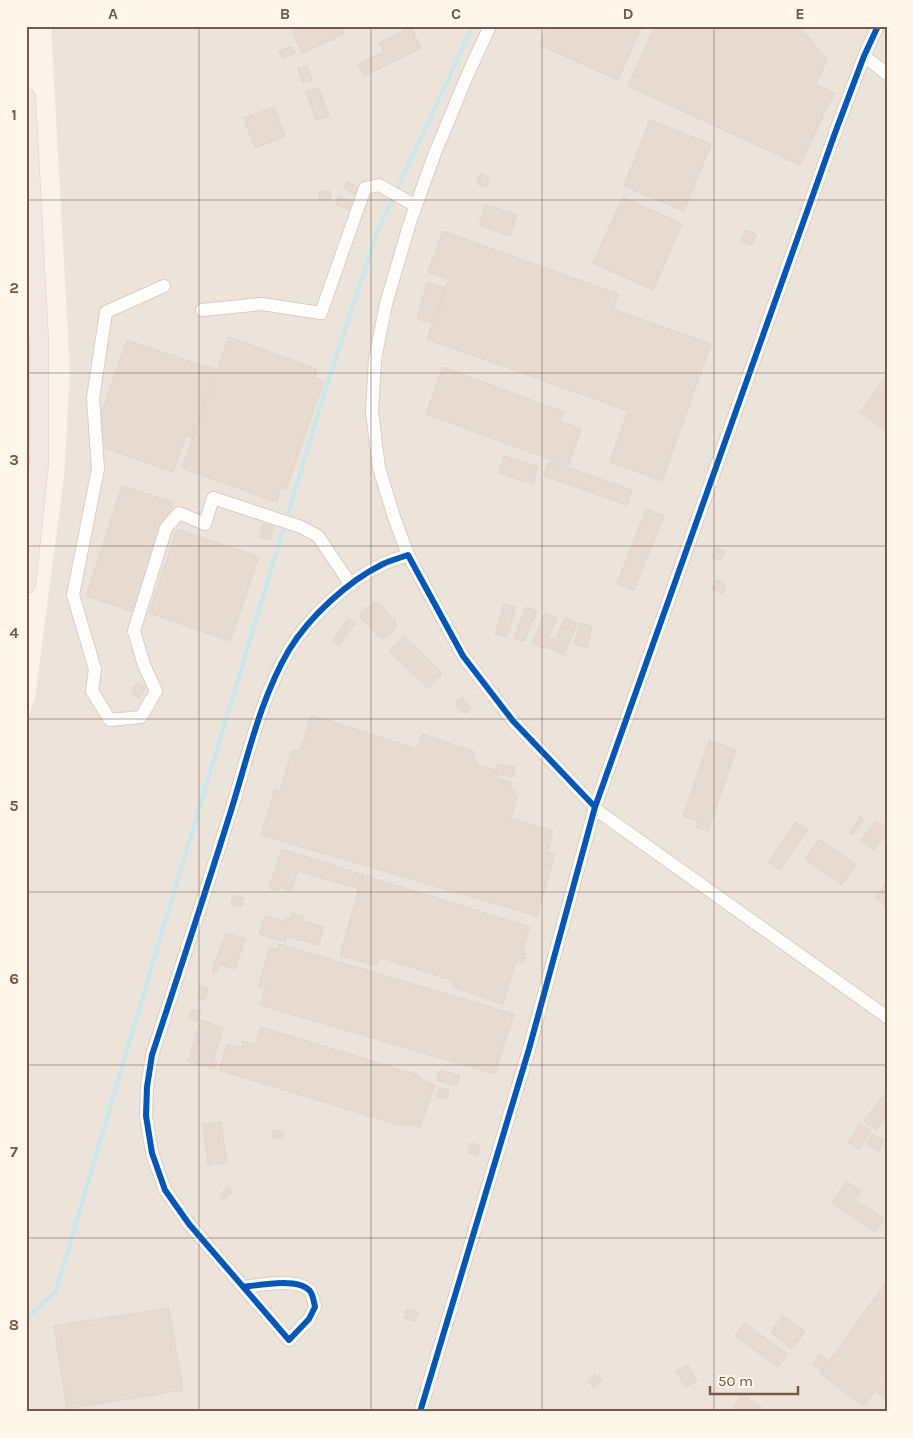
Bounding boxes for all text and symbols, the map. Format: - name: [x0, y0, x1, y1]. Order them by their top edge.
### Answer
- text: A: [108, 4, 118, 23]
- text: B: [280, 4, 290, 23]
- text: C: [451, 4, 461, 23]
- text: D: [623, 4, 634, 23]
- text: E: [795, 4, 805, 23]
- text: 1: [11, 105, 17, 124]
- text: 2: [9, 278, 19, 297]
- text: 3: [9, 450, 19, 469]
- text: 4: [9, 623, 19, 642]
- text: 5: [9, 796, 19, 815]
- text: 6: [9, 969, 19, 988]
- text: 7: [10, 1142, 18, 1161]
- text: 8: [9, 1315, 19, 1334]
- scale bar: [710, 1363, 798, 1395]
- text: 50 m: [718, 1372, 753, 1390]

